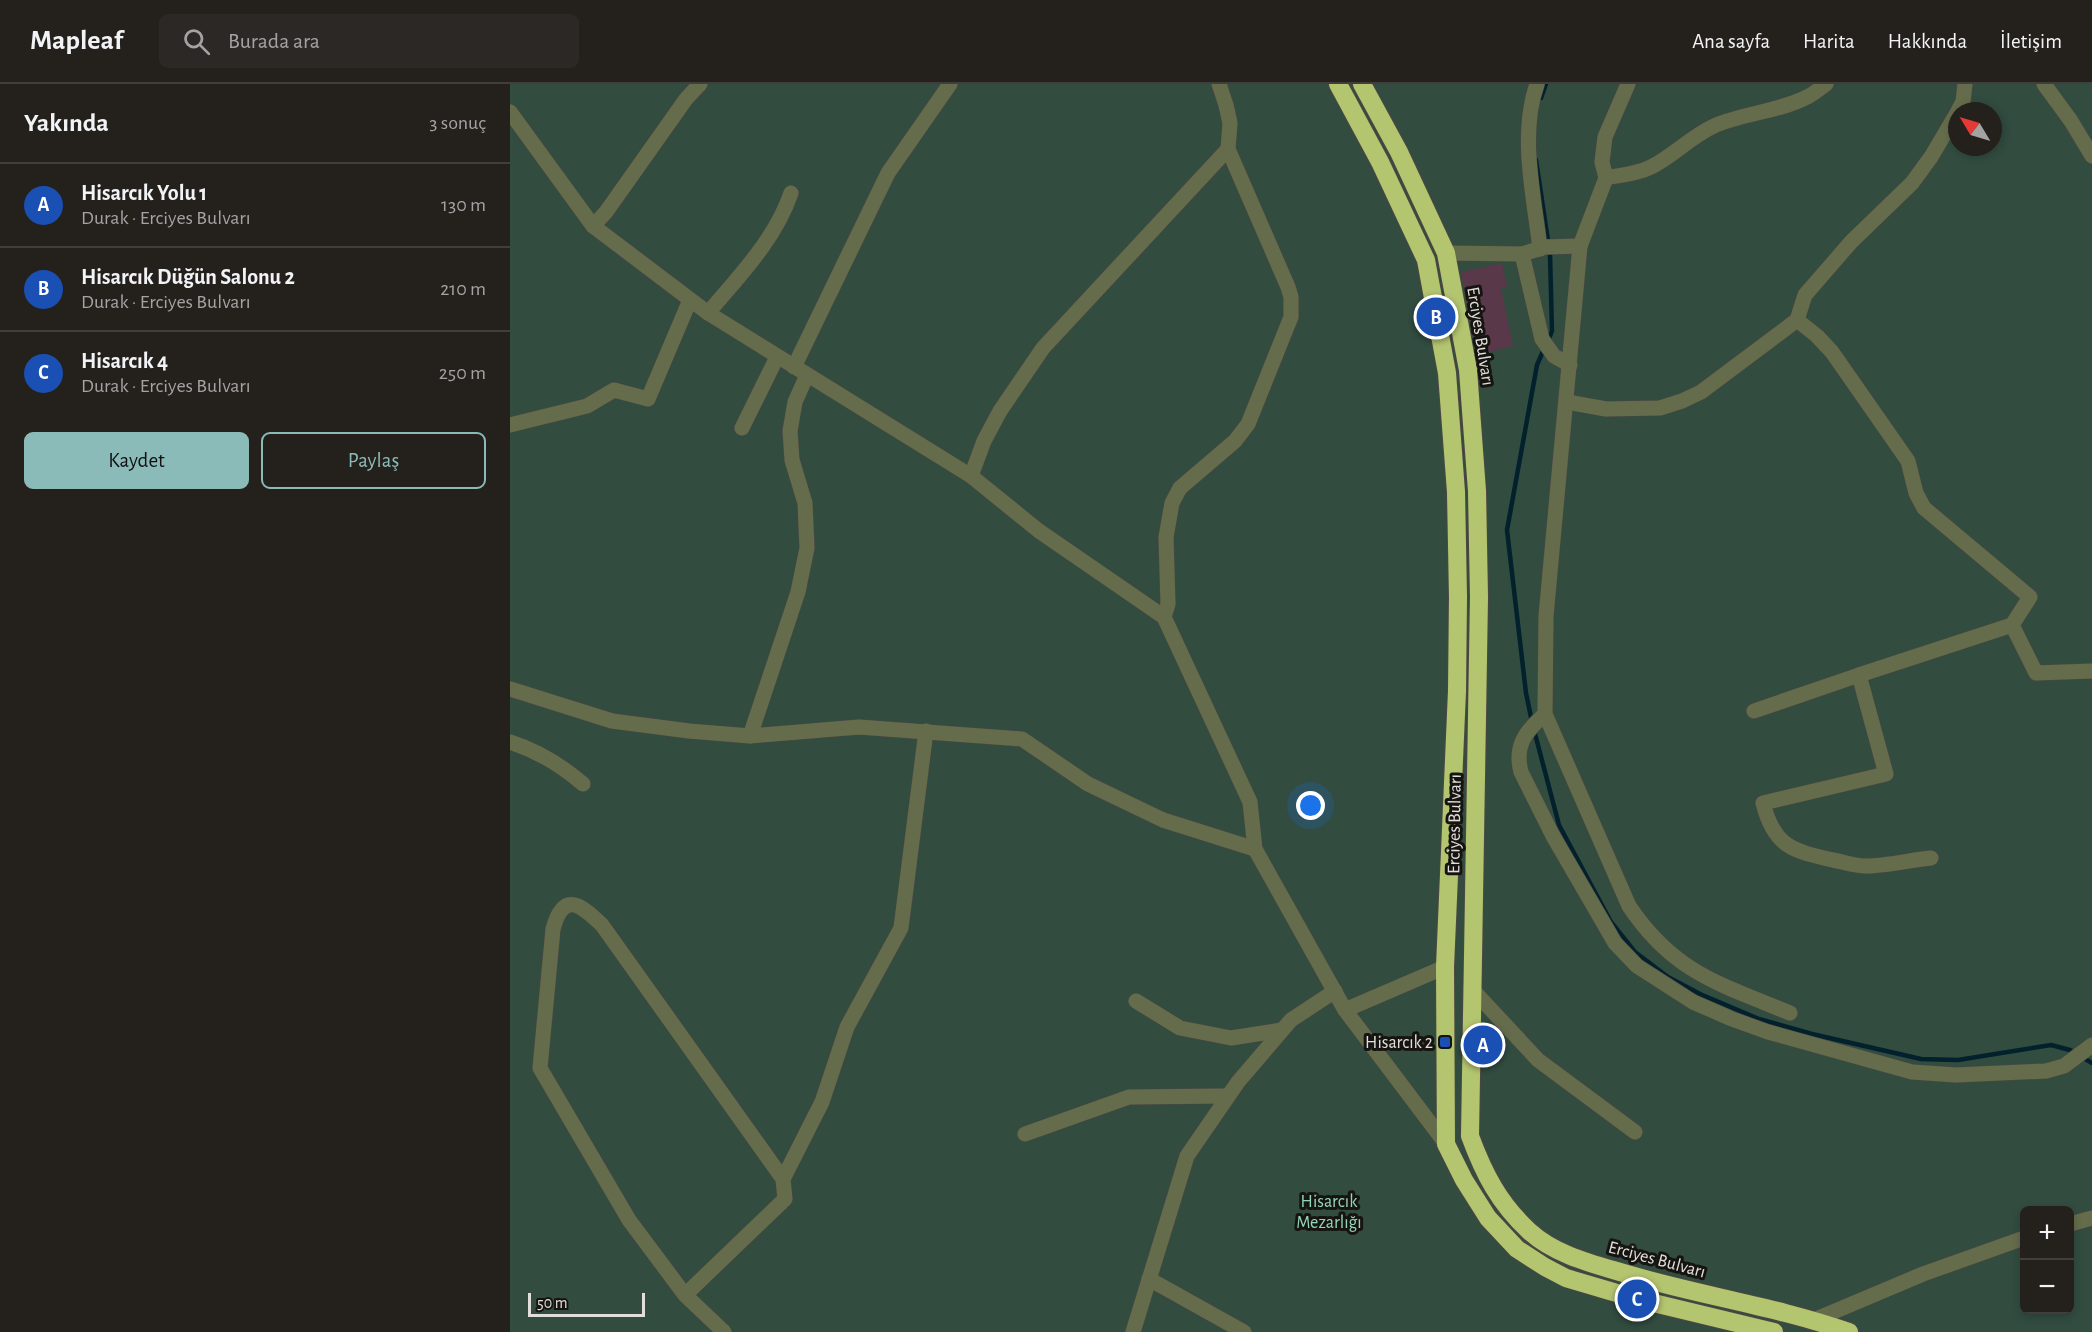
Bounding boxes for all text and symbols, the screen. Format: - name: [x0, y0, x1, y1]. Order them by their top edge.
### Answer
- search box: [159, 14, 579, 68]
- icon: search: [180, 25, 213, 58]
- text: Mapleaf: [30, 27, 123, 55]
- text: Burada ara: [228, 30, 320, 52]
- text: Ana sayfa: [1692, 31, 1770, 52]
- text: Harita: [1803, 31, 1855, 52]
- text: Hakkında: [1888, 31, 1967, 52]
- text: İletişim: [2000, 31, 2062, 52]
- north arrow: [1948, 102, 2002, 156]
- text: Yakında: [24, 110, 109, 136]
- text: 3 sonuç: [429, 113, 486, 133]
- text: Hisarcık Yolu 1: [81, 182, 207, 204]
- text: A: [38, 195, 50, 215]
- text: 130 m: [441, 195, 486, 215]
- text: Durak · Erciyes Bulvarı: [81, 208, 251, 228]
- text: Hisarcık Düğün Salonu 2: [81, 266, 295, 288]
- text: B: [38, 279, 49, 299]
- text: 210 m: [440, 279, 486, 299]
- street label: Erciyes Bulvarı: [1463, 285, 1497, 387]
- text: Durak · Erciyes Bulvarı: [81, 292, 251, 312]
- pin: B: [1416, 294, 1456, 340]
- text: Hisarcık 4: [81, 350, 168, 372]
- text: C: [38, 363, 49, 383]
- text: 250 m: [439, 363, 486, 383]
- text: Durak · Erciyes Bulvarı: [81, 376, 251, 396]
- button: Kaydet: [24, 432, 249, 489]
- button: Paylaş: [261, 432, 486, 489]
- street label: Erciyes Bulvarı: [1445, 774, 1465, 874]
- your location: [1296, 791, 1325, 820]
- pin: A: [1464, 1022, 1502, 1068]
- place label: Hisarcık 2: [1365, 1034, 1433, 1052]
- marker: Hisarcık 2: [1438, 1035, 1452, 1049]
- park label: Hisarcık Mezarlığı: [1296, 1193, 1362, 1232]
- map controls: [2020, 1206, 2074, 1314]
- button: +: [2020, 1206, 2074, 1260]
- street label: Erciyes Bulvarı: [1606, 1238, 1707, 1282]
- button: −: [2020, 1260, 2074, 1314]
- pin: C: [1618, 1276, 1656, 1322]
- scale bar: [528, 1290, 645, 1318]
- text: 50 m: [537, 1295, 568, 1311]

